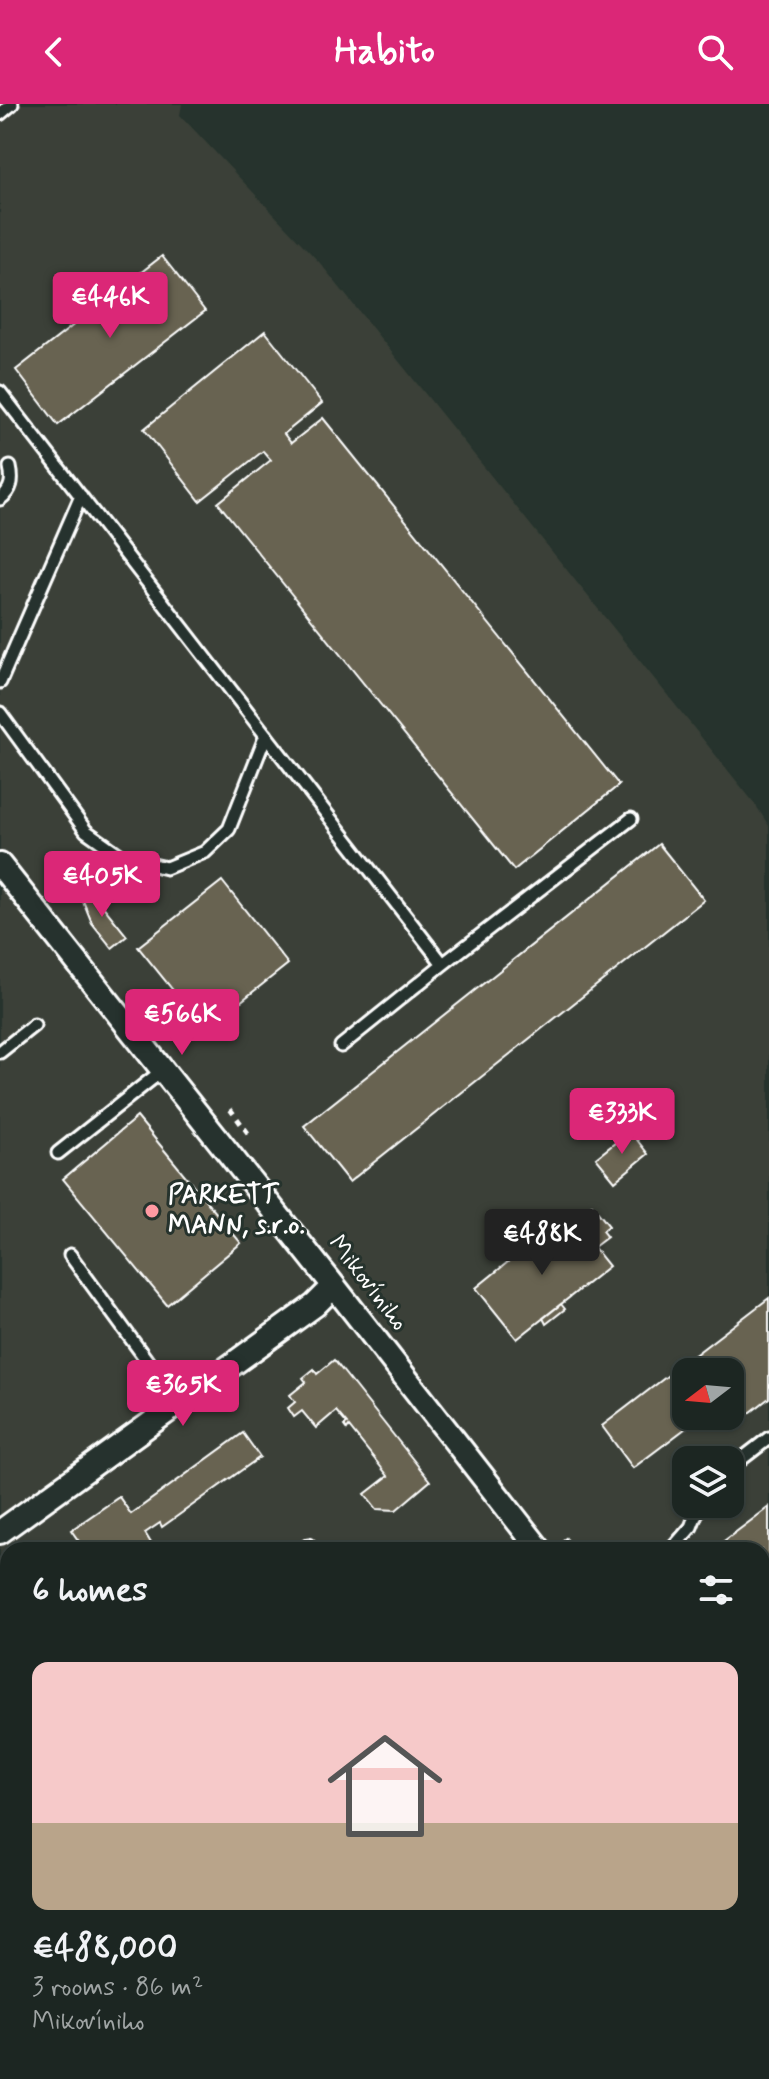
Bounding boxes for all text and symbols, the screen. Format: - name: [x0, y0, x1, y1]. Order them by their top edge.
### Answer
- text: Habito: [334, 29, 435, 76]
- icon: back: [32, 30, 76, 74]
- icon: search: [693, 30, 737, 74]
- pin: €446K: [54, 272, 166, 340]
- text: €446K: [71, 281, 149, 315]
- pin: €405K: [46, 851, 158, 919]
- text: €405K: [62, 860, 142, 894]
- pin: €566K: [126, 989, 238, 1057]
- text: €566K: [143, 998, 221, 1032]
- pin: €333K: [566, 1088, 678, 1156]
- text: €333K: [588, 1097, 656, 1131]
- place label: PARKETT MANN, s.r.o.: [168, 1179, 305, 1243]
- marker: PARKETT MANN, s.r.o.: [143, 1202, 161, 1220]
- pin: €488K: [486, 1209, 598, 1277]
- text: €488K: [503, 1218, 581, 1252]
- street label: Mikovíniho: [320, 1228, 416, 1338]
- north arrow: [672, 1358, 744, 1430]
- map controls: [672, 1358, 744, 1518]
- pin: €365K: [127, 1360, 239, 1428]
- text: €365K: [145, 1369, 221, 1403]
- button: layers: [672, 1446, 744, 1518]
- text: 6 homes: [32, 1568, 147, 1613]
- icon: filters: [694, 1568, 738, 1612]
- icon: home: [313, 1714, 457, 1858]
- text: €488,000: [32, 1926, 177, 1971]
- text: 3 rooms · 86 m²: [32, 1971, 203, 2005]
- text: Mikovíniho: [32, 2005, 145, 2039]

